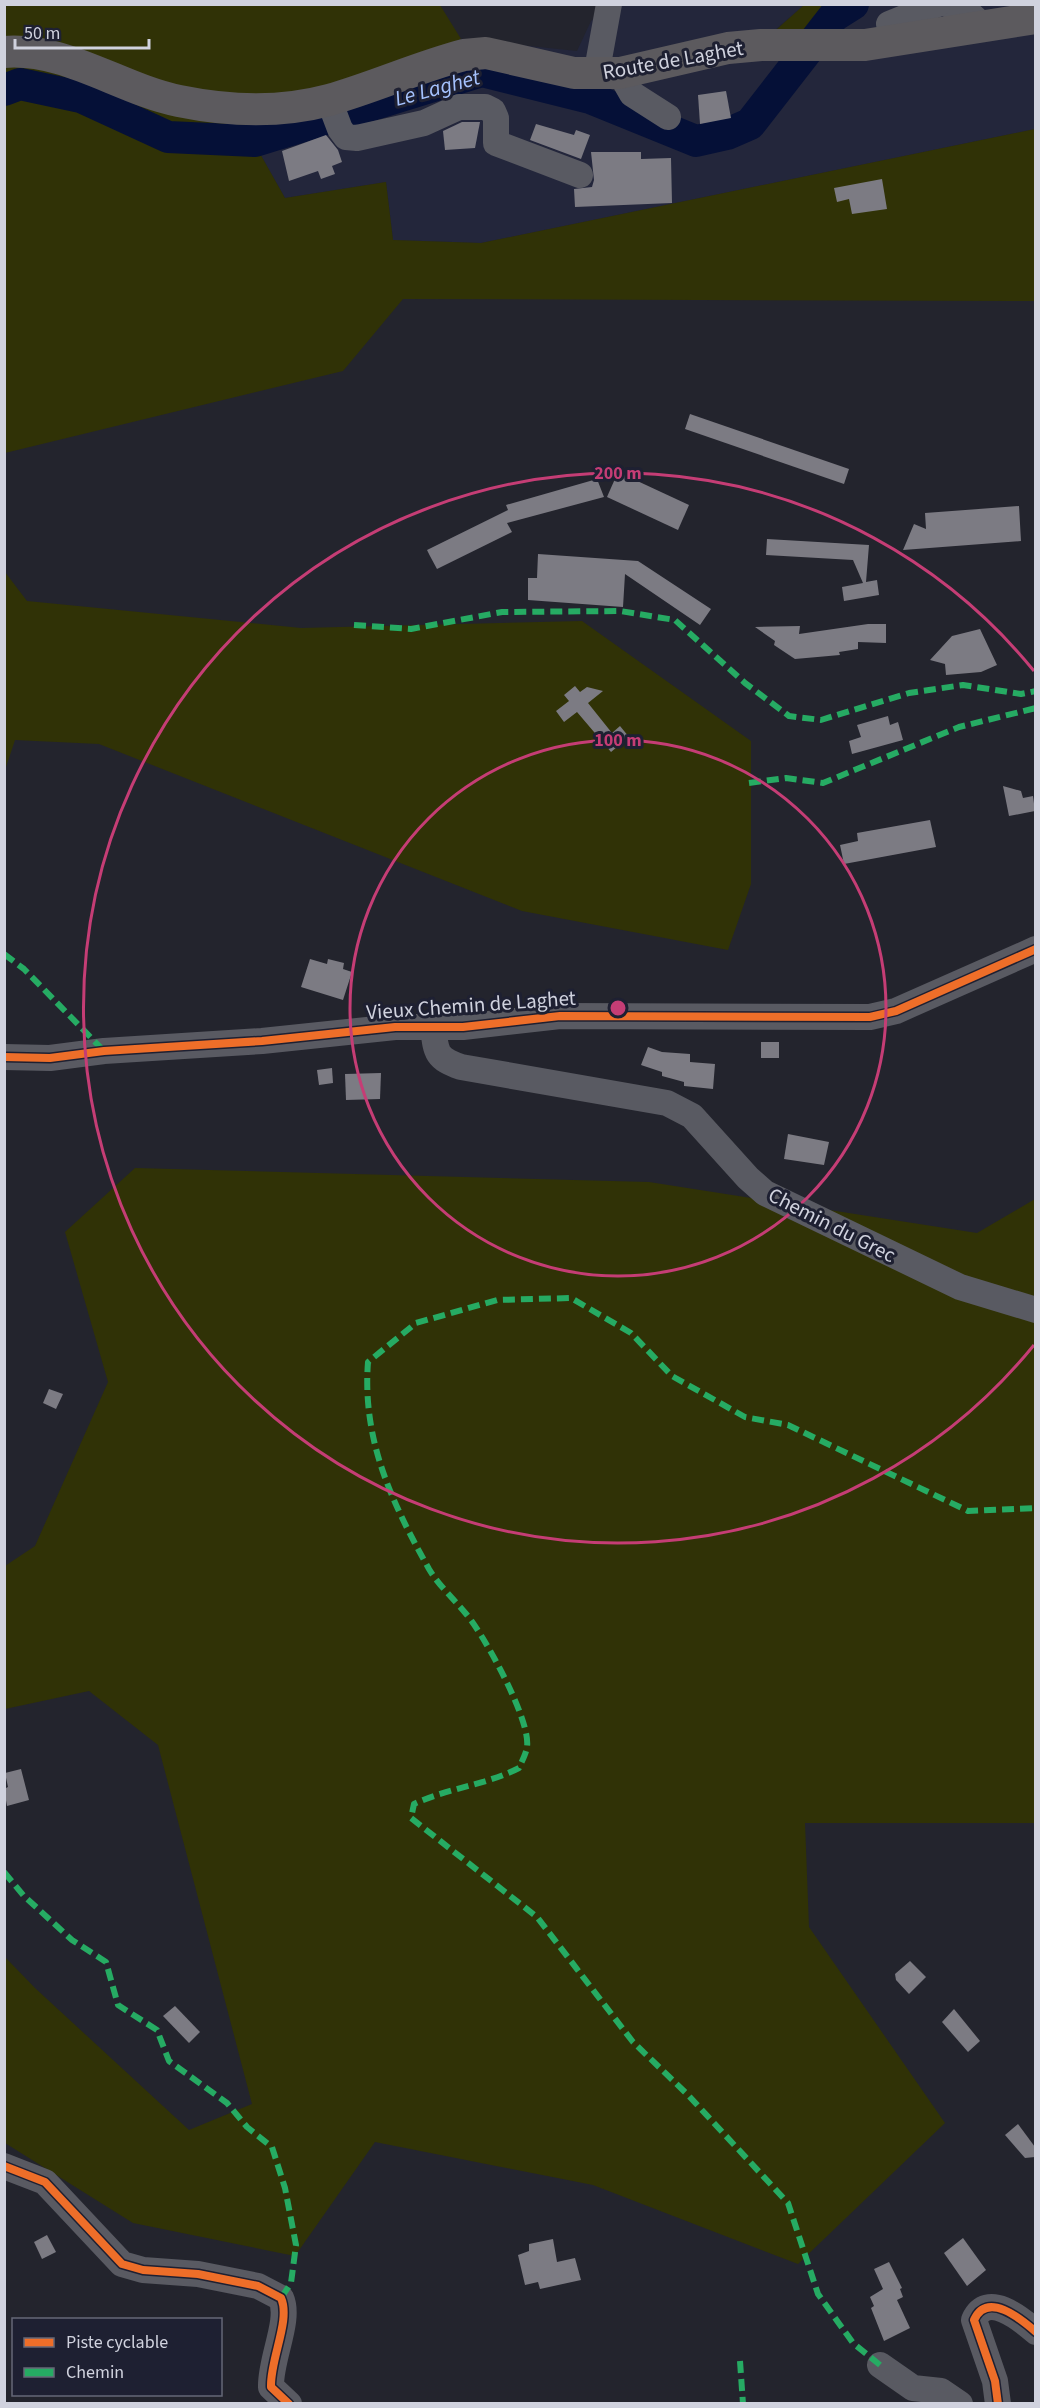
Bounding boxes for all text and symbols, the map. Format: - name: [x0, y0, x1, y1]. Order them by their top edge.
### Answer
- scale bar: [15, 12, 148, 50]
- text: 50 m: [24, 21, 60, 46]
- street label: Route de Laghet: [600, 33, 746, 87]
- water label: Le Laghet: [391, 61, 484, 115]
- text: 200 m: [594, 461, 642, 486]
- text: 100 m: [594, 728, 642, 753]
- street label: Vieux Chemin de Laghet: [365, 983, 577, 1027]
- centre of rings: [608, 998, 628, 1018]
- street label: Chemin du Grec: [763, 1180, 901, 1270]
- legend: [12, 2318, 222, 2396]
- text: Piste cyclable: [66, 2330, 168, 2355]
- text: Chemin: [66, 2360, 124, 2385]

